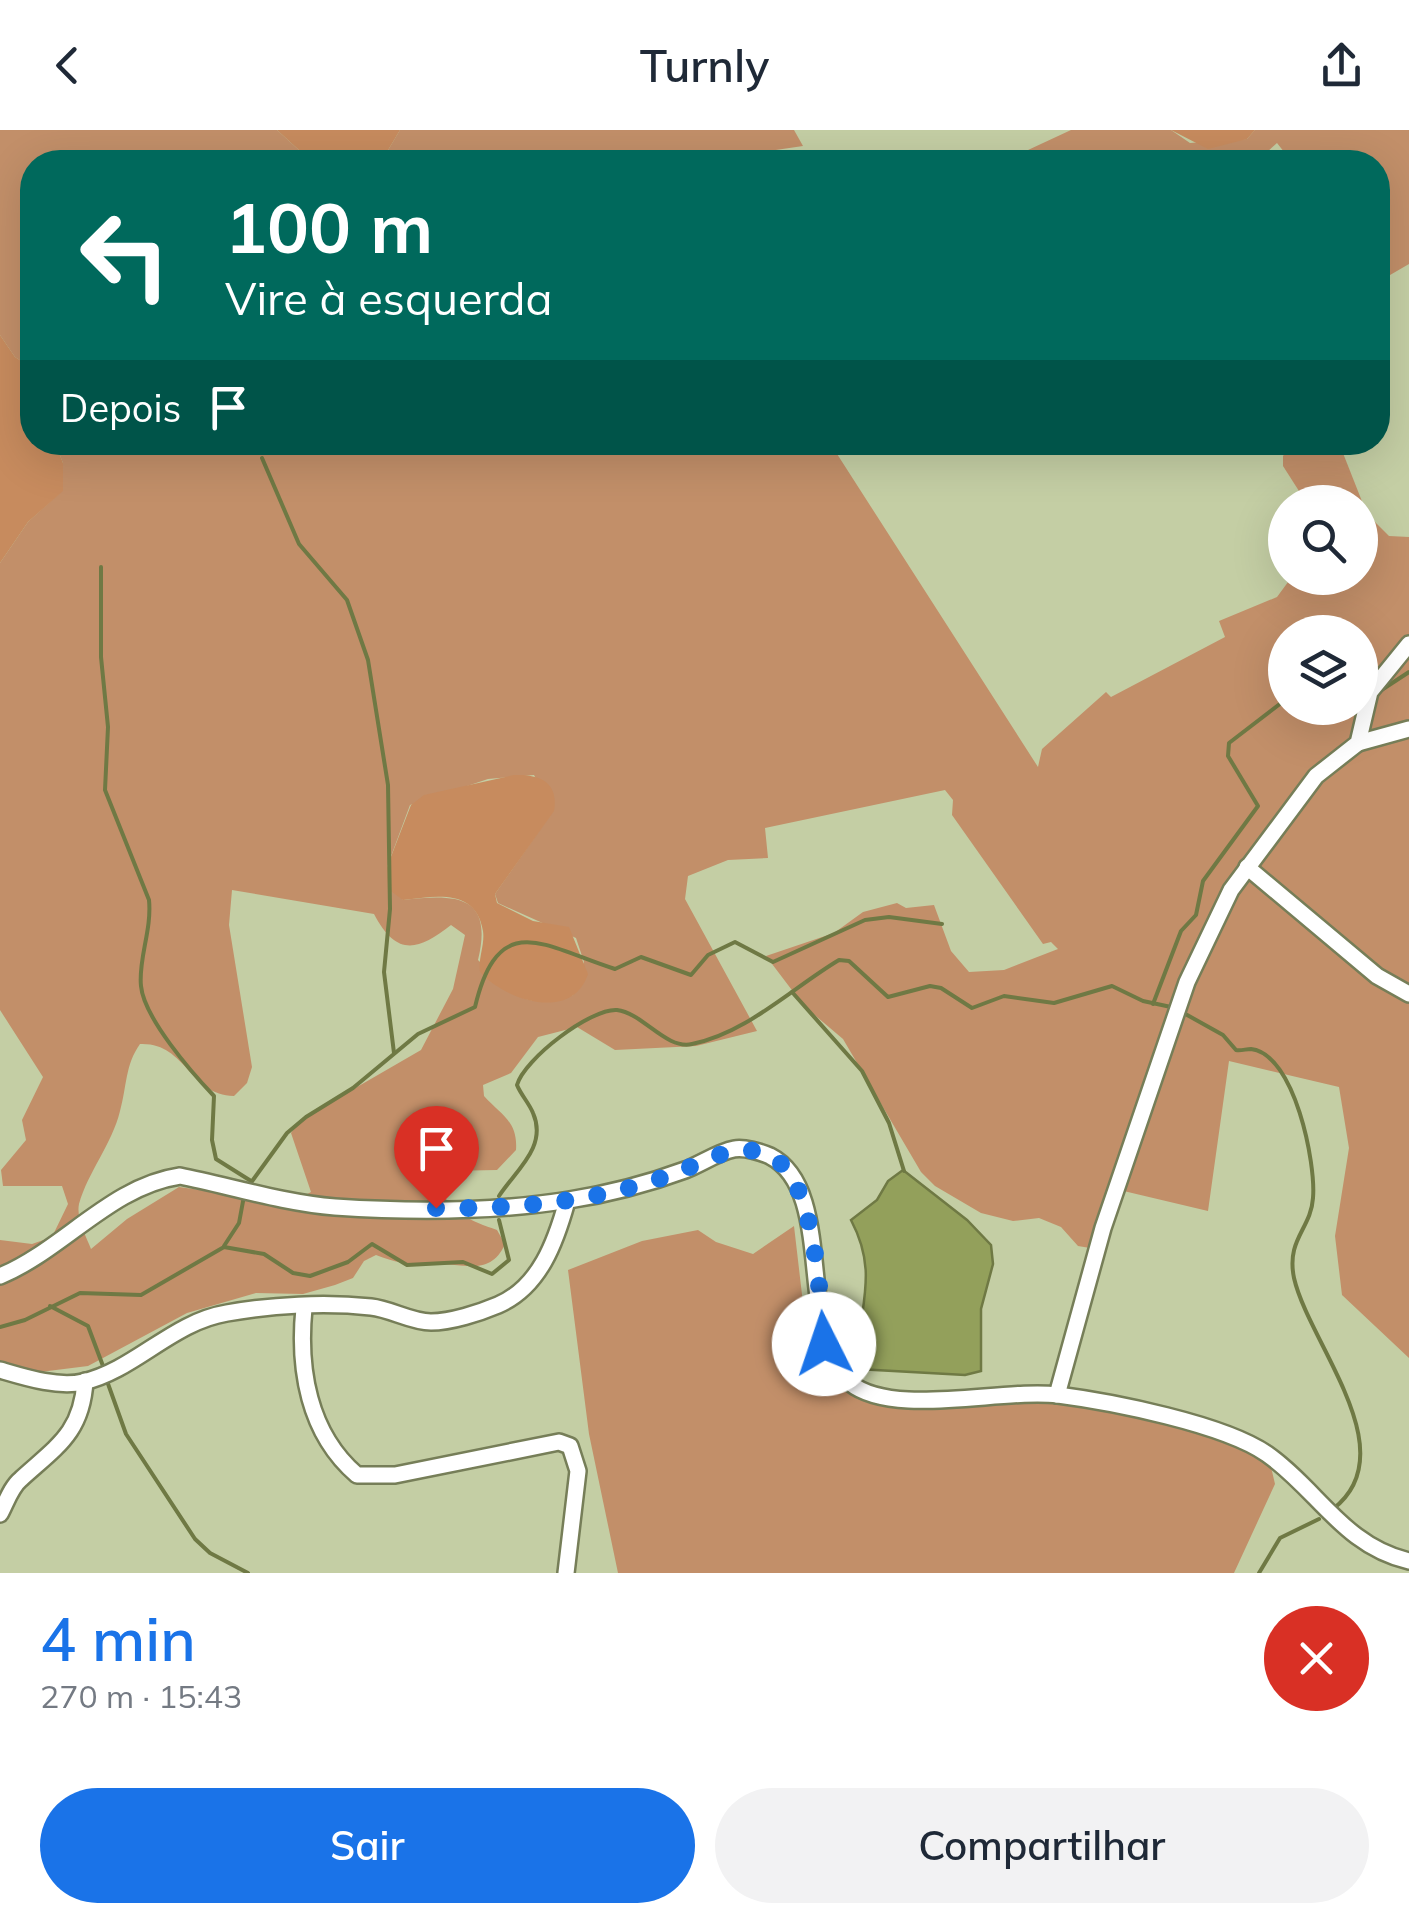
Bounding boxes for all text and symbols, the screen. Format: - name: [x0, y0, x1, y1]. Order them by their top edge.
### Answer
- text: Turnly: [640, 37, 769, 93]
- icon: back: [40, 38, 95, 93]
- icon: share: [1314, 38, 1369, 93]
- text: 100 m: [225, 183, 433, 271]
- icon: left: [60, 190, 190, 320]
- text: Vire à esquerda: [225, 270, 552, 326]
- icon: arrive: [201, 380, 256, 435]
- text: Depois: [60, 384, 181, 432]
- map controls: [1268, 485, 1378, 725]
- button: search: [1268, 485, 1378, 595]
- button: layers: [1268, 615, 1378, 725]
- pin: [394, 1106, 479, 1209]
- icon: arrive: [409, 1121, 464, 1176]
- position arrow: [772, 1292, 876, 1396]
- text: 4 min: [40, 1601, 196, 1676]
- button: close: [1264, 1606, 1369, 1711]
- text: 270 m · 15:43: [40, 1676, 242, 1716]
- button: Sair: [40, 1788, 695, 1903]
- button: Compartilhar: [715, 1788, 1369, 1903]

